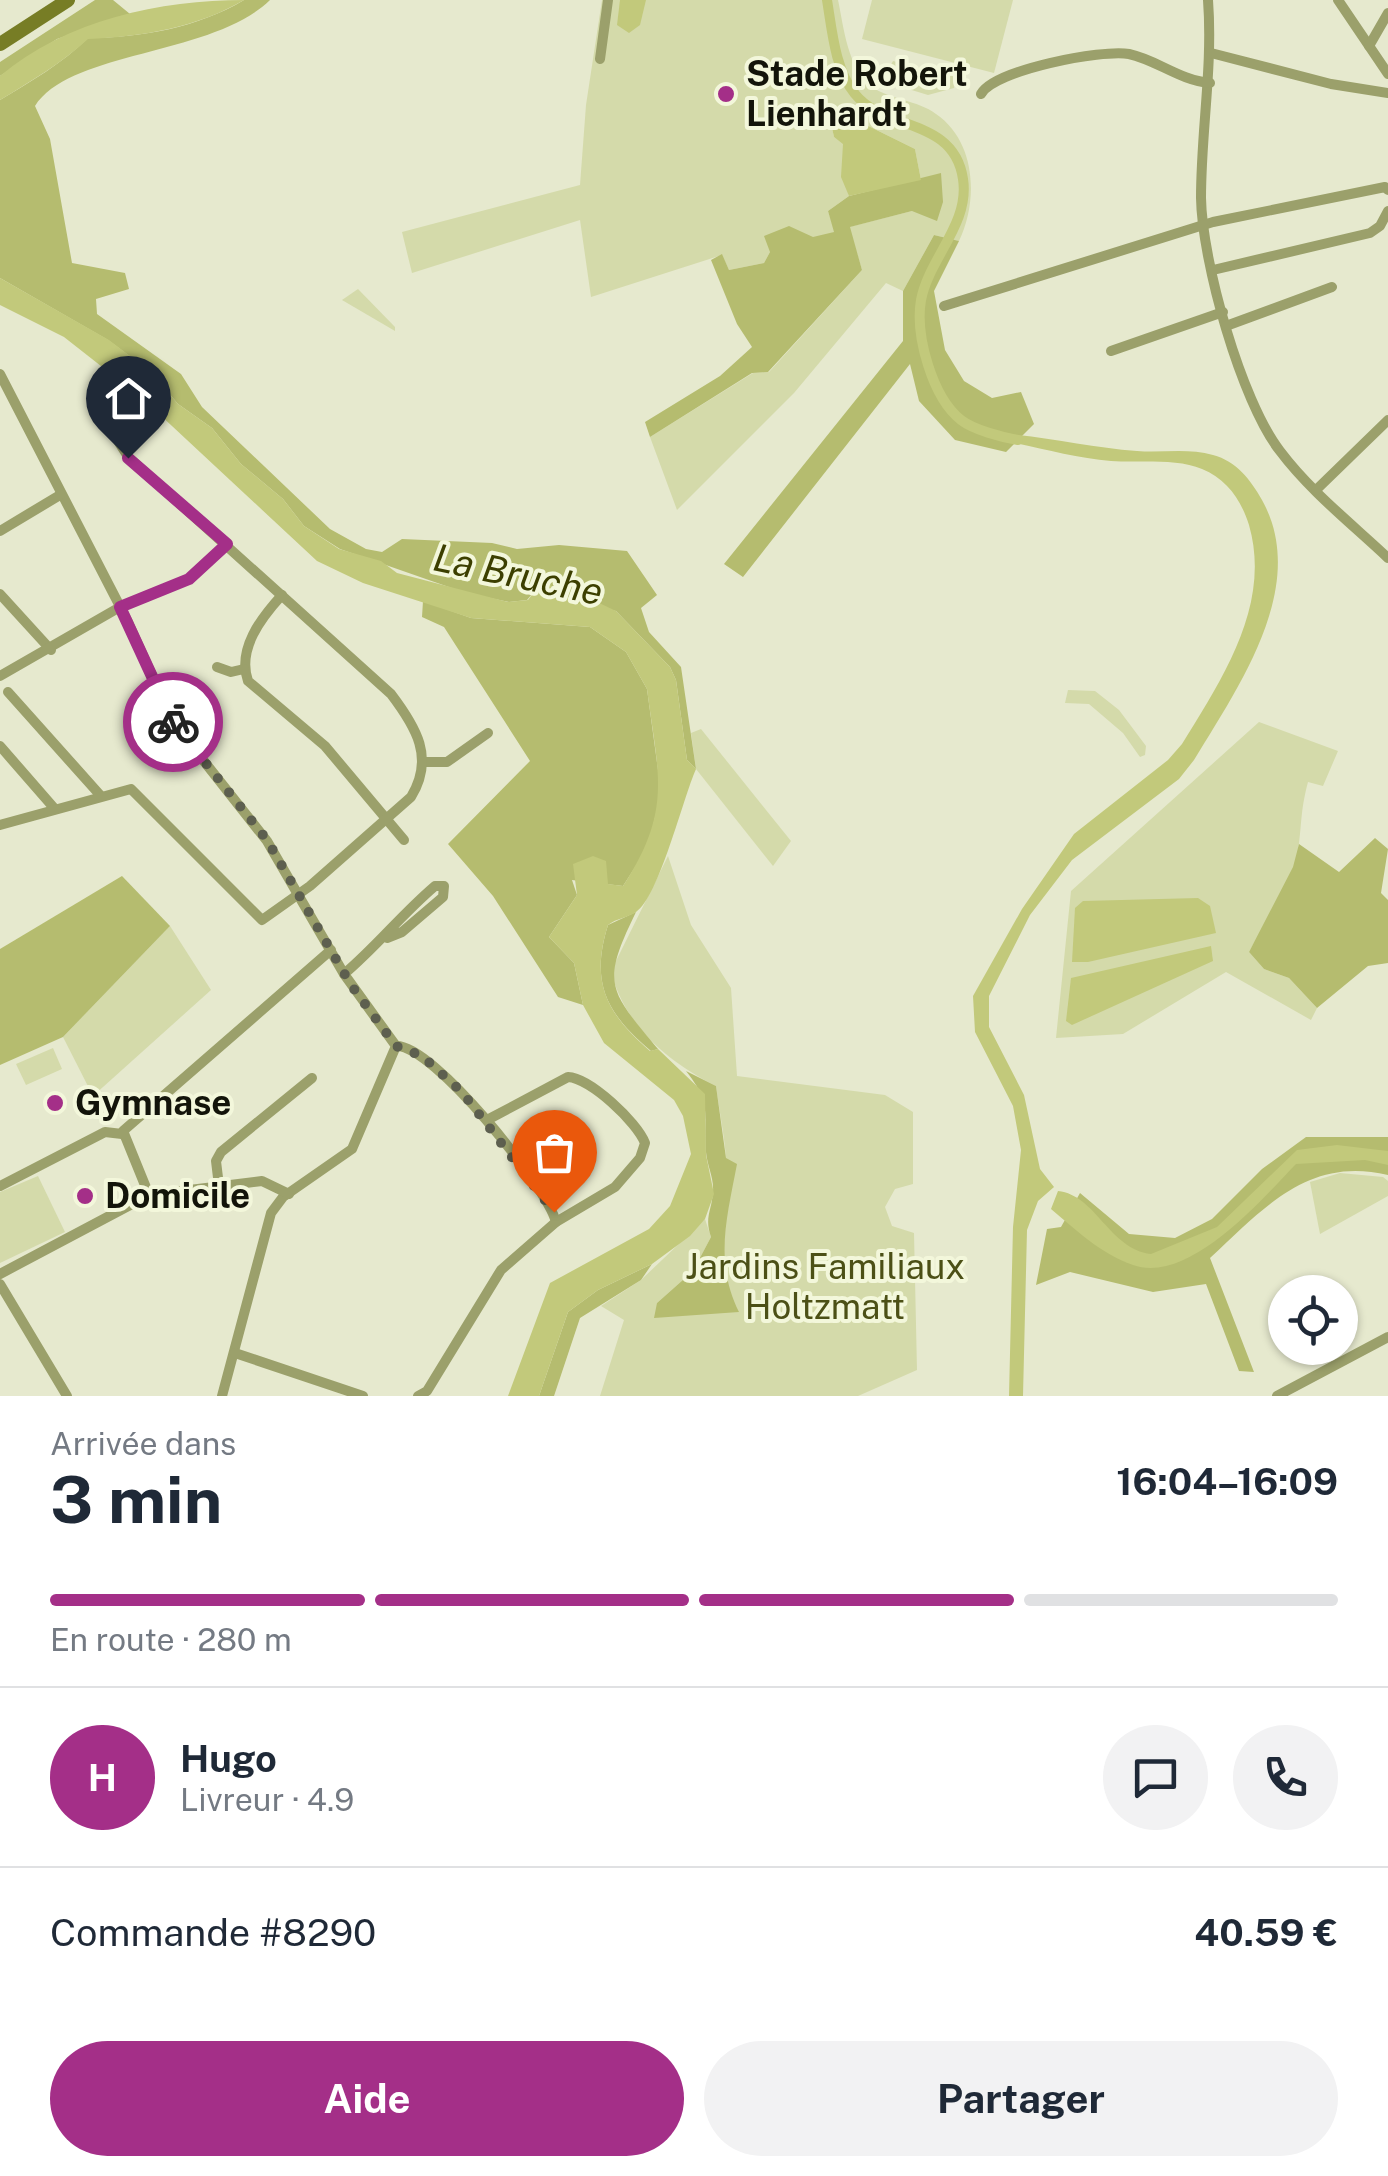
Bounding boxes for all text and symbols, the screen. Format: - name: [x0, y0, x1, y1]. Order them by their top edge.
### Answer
- place label: Stade Robert Lienhardt: [746, 53, 968, 134]
- marker: Stade Robert Lienhardt: [715, 83, 737, 105]
- pin: [86, 356, 171, 459]
- icon: home: [101, 371, 156, 426]
- water label: La Bruche: [429, 535, 607, 614]
- courier: [123, 672, 223, 772]
- icon: bike: [146, 695, 201, 750]
- place label: Gymnase: [75, 1082, 232, 1123]
- marker: Gymnase: [44, 1092, 66, 1114]
- pin: [512, 1110, 597, 1213]
- icon: bag: [527, 1125, 582, 1180]
- place label: Domicile: [105, 1175, 250, 1216]
- marker: Domicile: [74, 1185, 96, 1207]
- park label: Jardins Familiaux Holtzmatt: [685, 1246, 965, 1327]
- map controls: [1268, 1275, 1358, 1365]
- button: locate: [1268, 1275, 1358, 1365]
- text: Arrivée dans: [50, 1425, 236, 1462]
- text: 16:04–16:09: [1116, 1459, 1338, 1504]
- text: 3 min: [50, 1461, 222, 1538]
- text: En route · 280 m: [50, 1621, 292, 1658]
- button: chat: [1103, 1725, 1208, 1830]
- button: phone: [1233, 1725, 1338, 1830]
- text: Hugo: [180, 1736, 277, 1781]
- text: H: [88, 1755, 117, 1800]
- text: Livreur · 4.9: [180, 1781, 354, 1818]
- text: Commande #8290: [50, 1910, 376, 1955]
- text: 40.59 €: [1194, 1910, 1338, 1955]
- button: Aide: [50, 2041, 684, 2156]
- button: Partager: [704, 2041, 1338, 2156]

